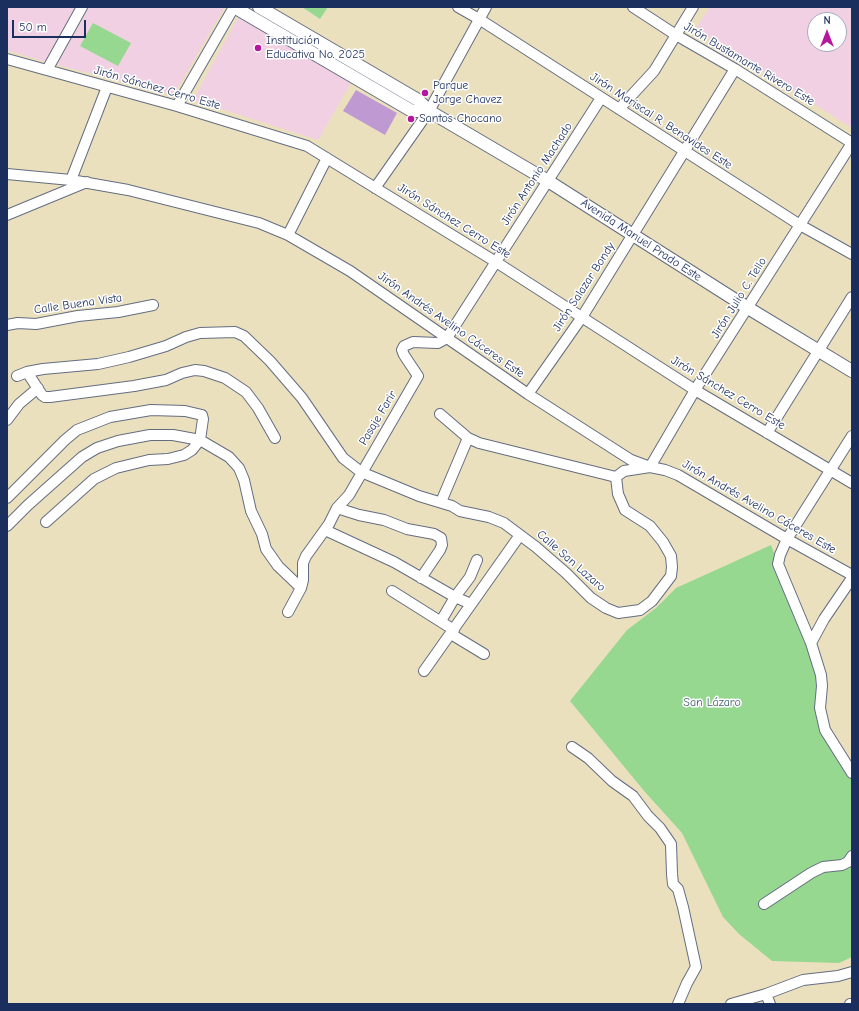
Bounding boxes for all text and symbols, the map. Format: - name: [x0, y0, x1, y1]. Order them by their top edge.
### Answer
- scale bar: [14, 12, 88, 38]
- north arrow: [807, 12, 847, 52]
- text: N: [823, 14, 831, 27]
- street label: Jirón Bustamante Rivero Este: [681, 19, 817, 109]
- text: 50 m: [19, 20, 47, 34]
- place label: Institución Educativa No. 2025: [266, 34, 365, 62]
- marker: Institución Educativa No. 2025: [253, 43, 263, 53]
- street label: Jirón Sánchez Cerro Este: [92, 63, 222, 113]
- street label: Jirón Mariscal R. Benavides Este: [587, 70, 735, 172]
- place label: Parque Jorge Chavez: [433, 79, 502, 107]
- marker: Parque Jorge Chavez: [420, 88, 430, 98]
- place label: Santos Chocano: [419, 112, 502, 126]
- marker: Santos Chocano: [406, 114, 416, 124]
- street label: Jirón Antonio Machado: [498, 120, 576, 228]
- street label: Jirón Sánchez Cerro Este: [395, 180, 513, 262]
- street label: Avenida Manuel Prado Este: [578, 196, 704, 284]
- street label: Jirón Salazar Bondy: [550, 240, 618, 334]
- street label: Jirón Julio C. Tello: [708, 255, 770, 341]
- street label: Jirón Andrés Avelino Cáceres Este: [375, 269, 527, 381]
- street label: Calle Buena Vista: [33, 291, 123, 317]
- street label: Jirón Sánchez Cerro Este: [668, 353, 788, 433]
- street label: Pasaje Farir: [356, 388, 400, 448]
- street label: Jirón Andrés Avelino Cáceres Este: [679, 457, 839, 557]
- street label: Calle San Lazaro: [534, 527, 608, 595]
- park label: San Lázaro: [683, 696, 741, 710]

